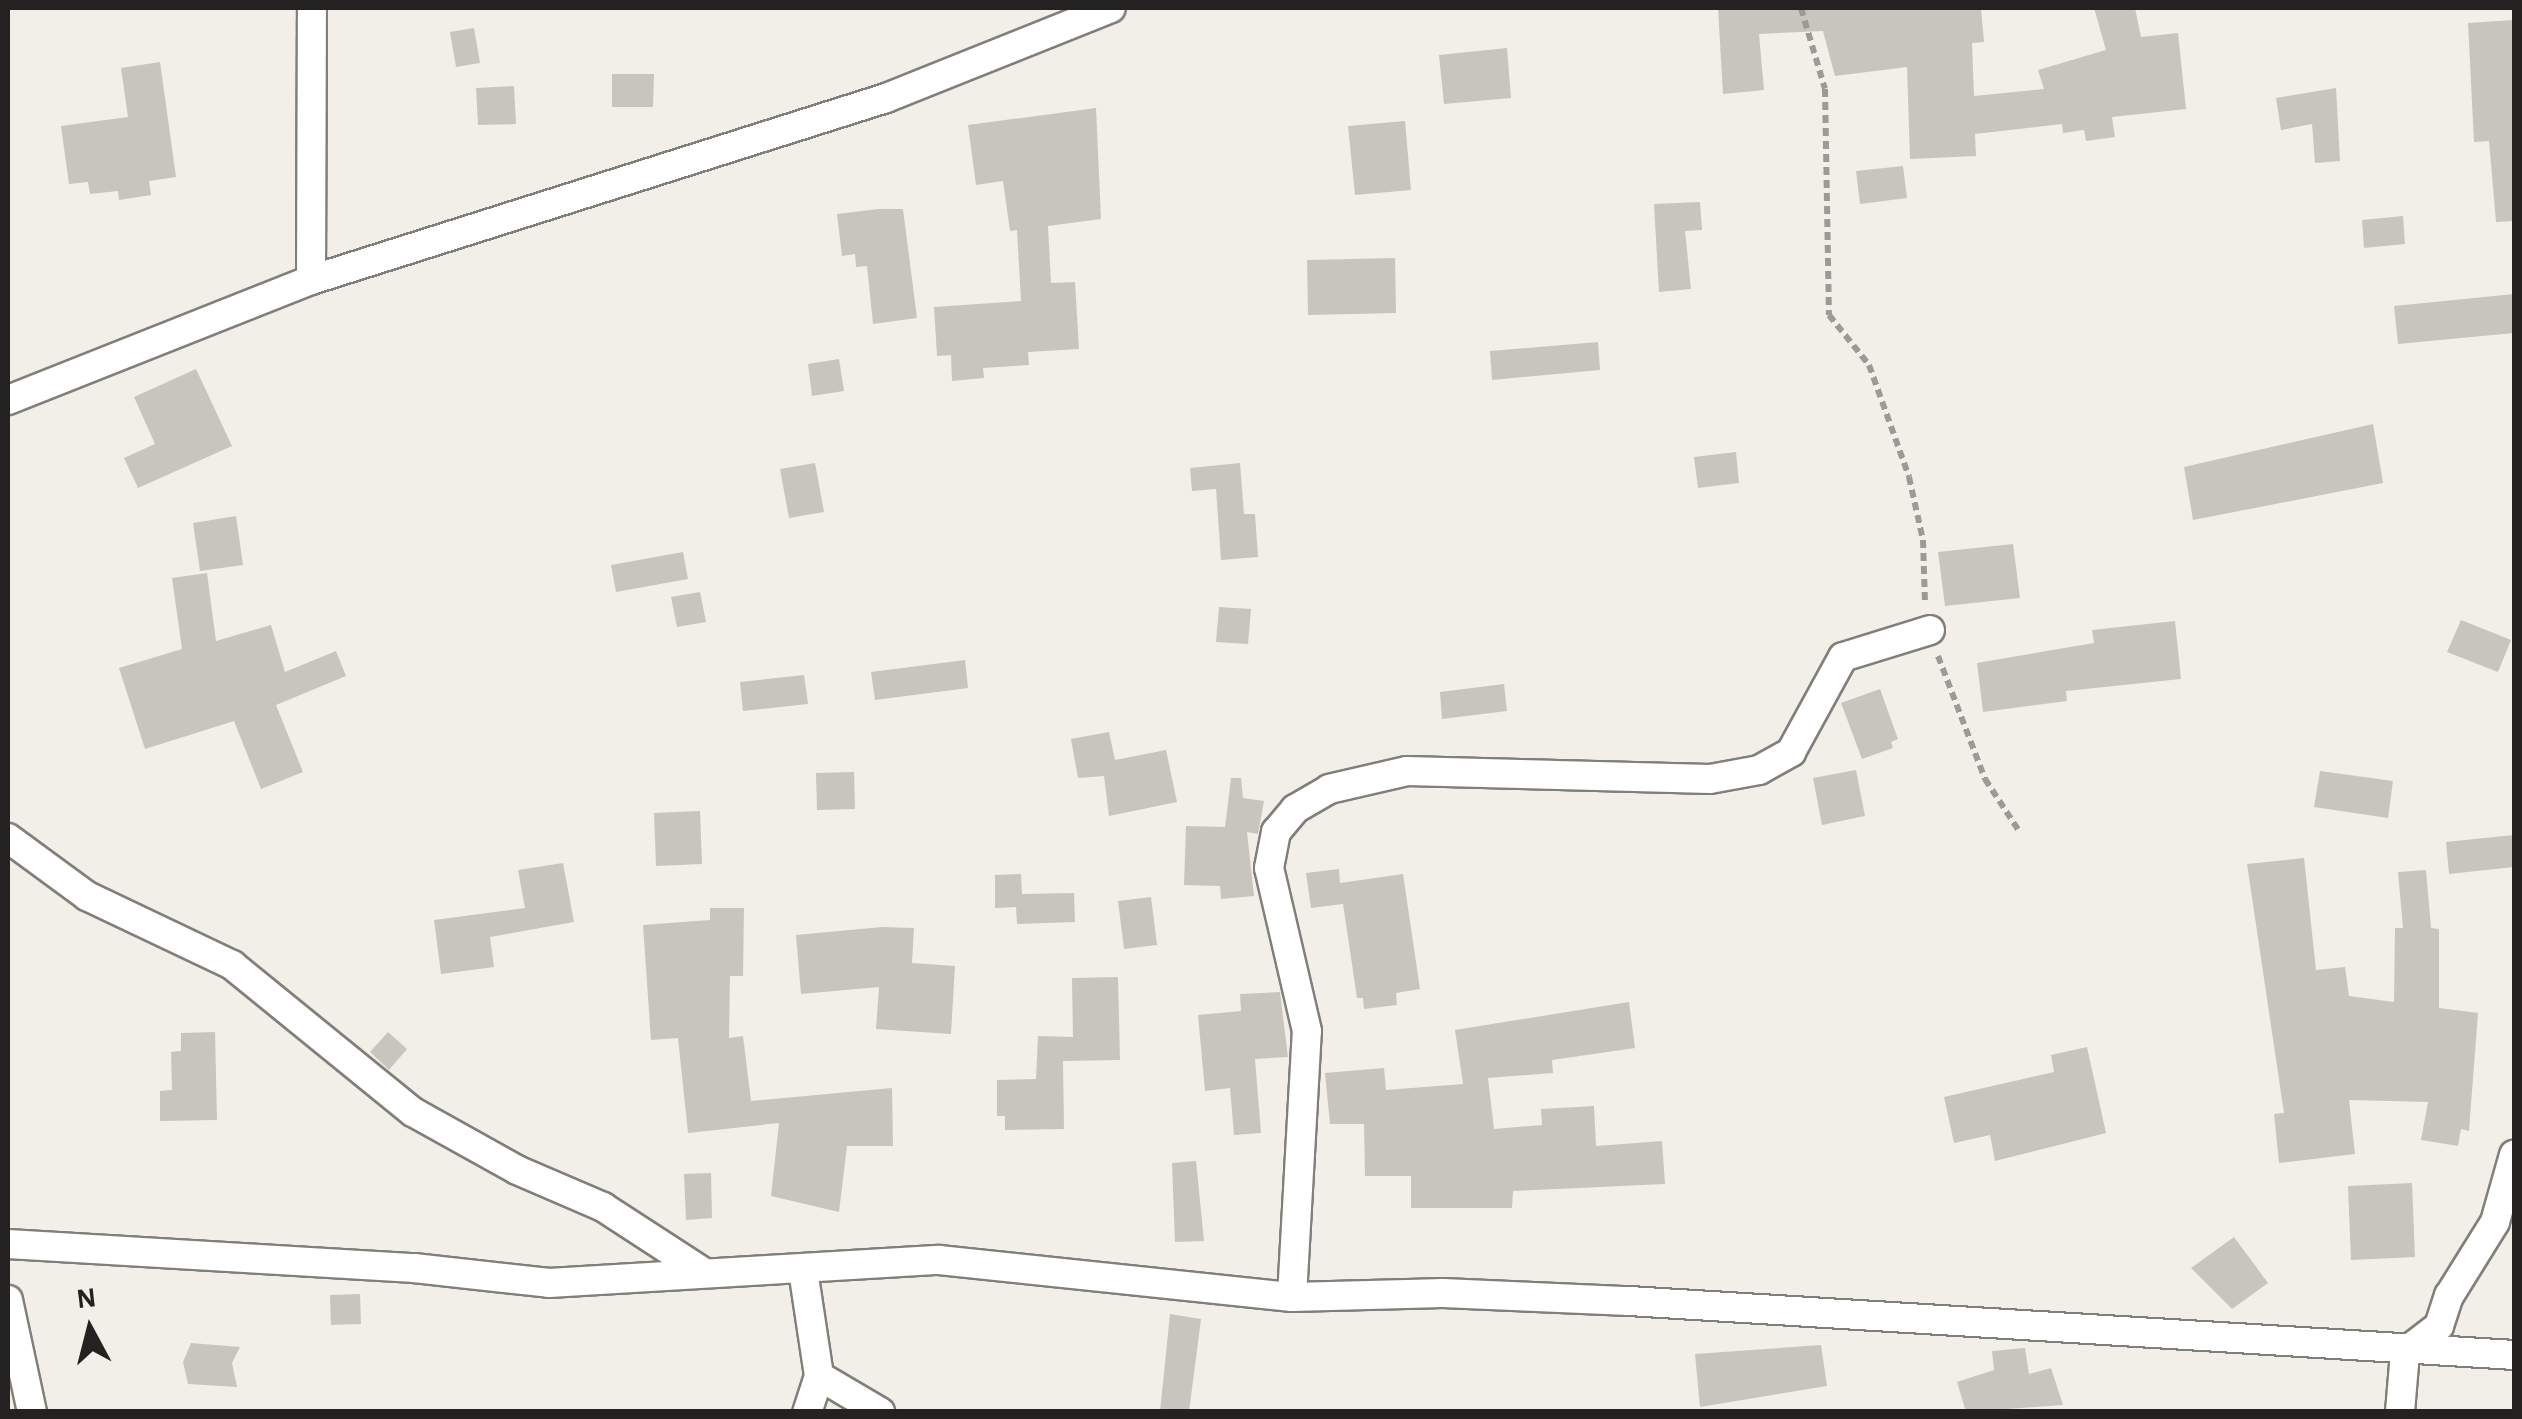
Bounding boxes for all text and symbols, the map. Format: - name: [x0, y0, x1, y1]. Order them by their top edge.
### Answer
- north arrow: [40, 1279, 140, 1379]
- text: N: [75, 1284, 98, 1314]

